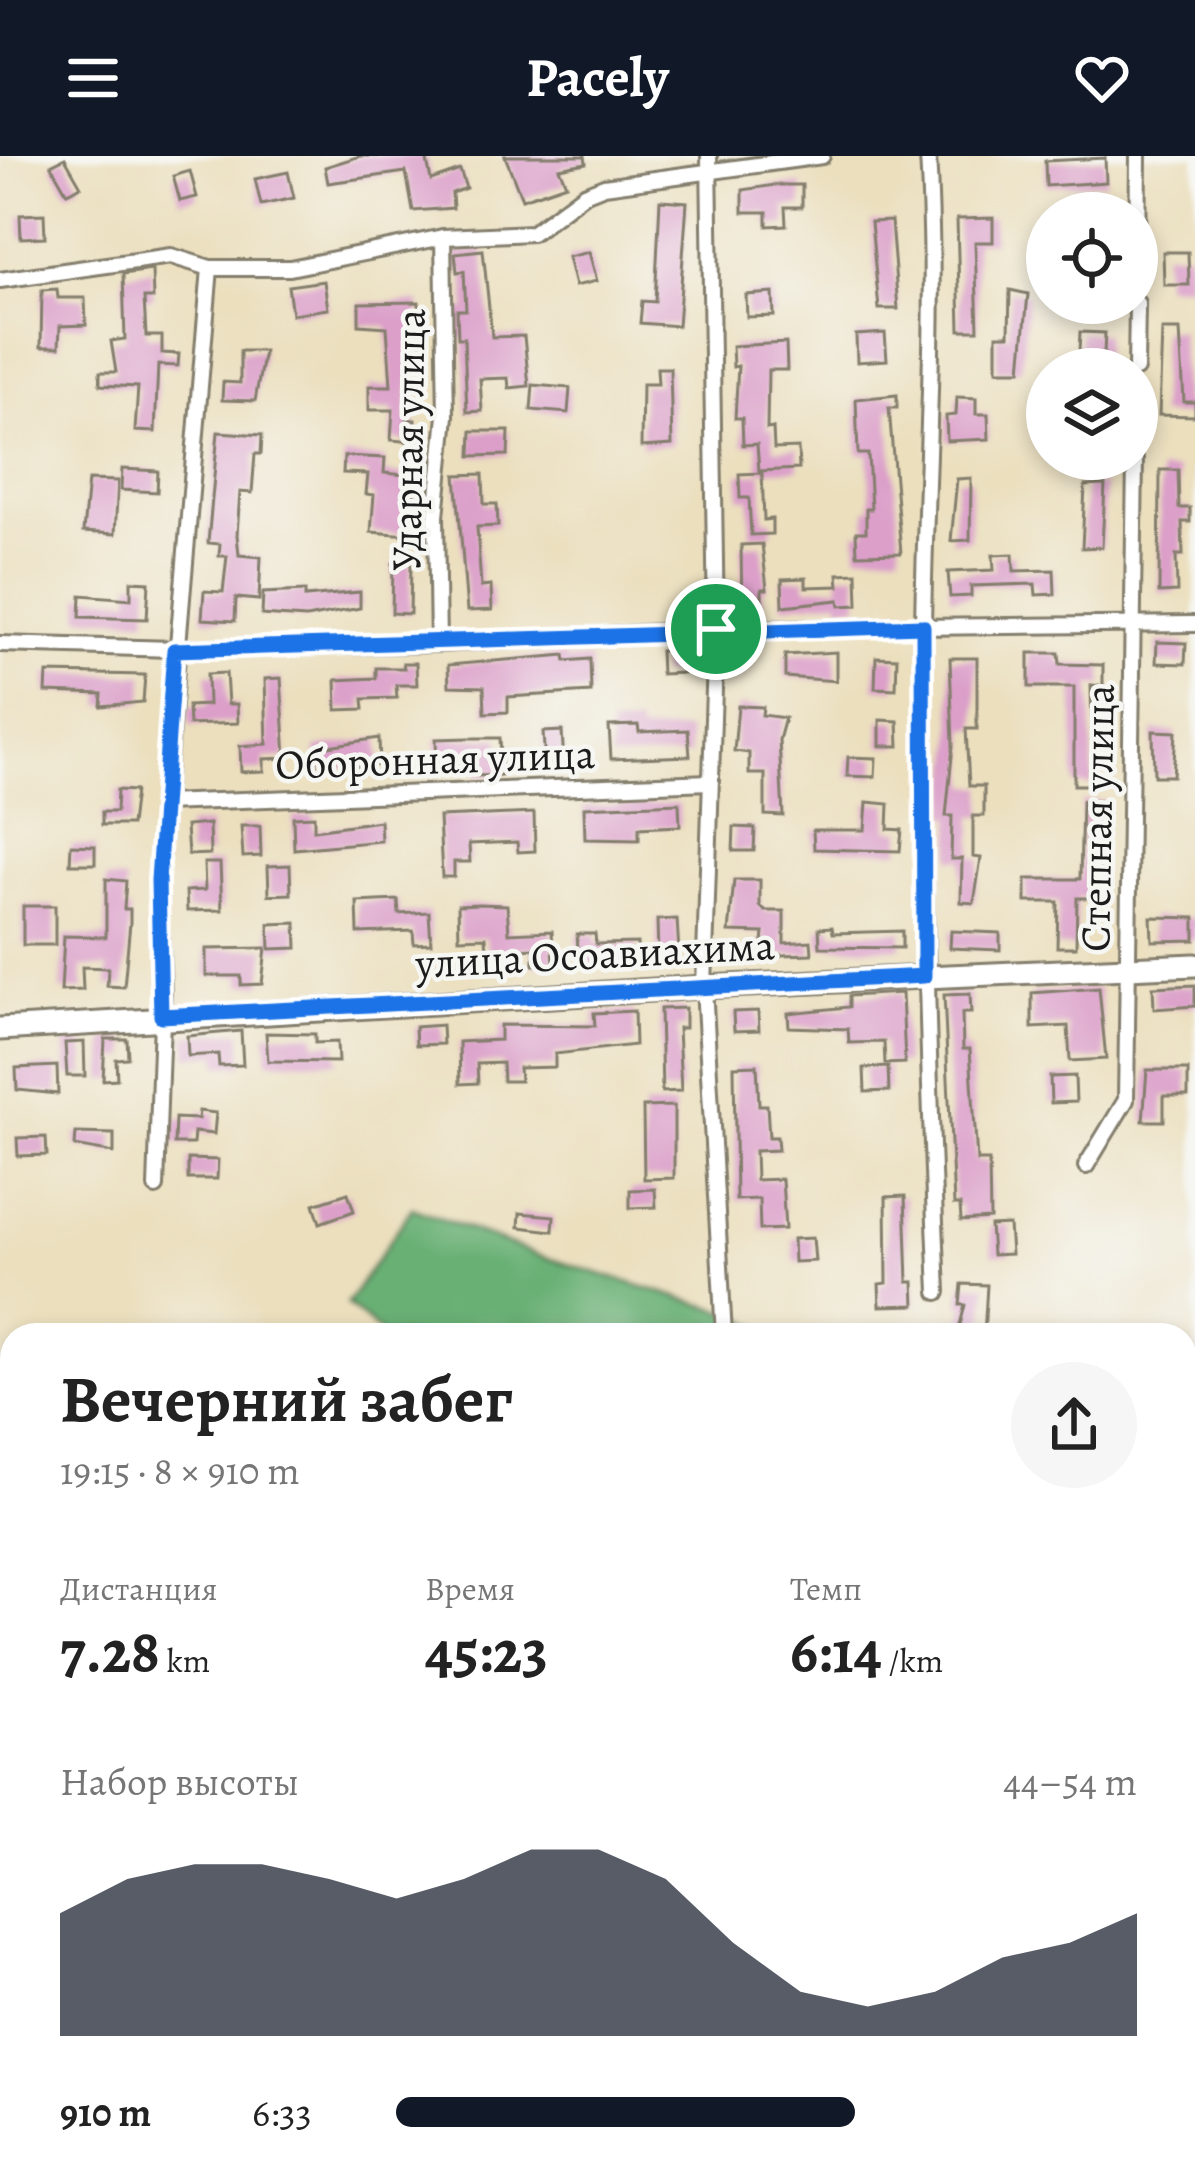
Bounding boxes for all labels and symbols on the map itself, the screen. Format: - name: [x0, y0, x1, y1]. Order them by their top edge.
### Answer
- street label: Ударная улица: [377, 308, 439, 572]
- pin: [665, 578, 767, 680]
- street label: Степная улица: [1066, 683, 1128, 952]
- street label: Оборонная улица: [274, 725, 596, 793]
- street label: улица Осоавиахима: [413, 916, 777, 992]

